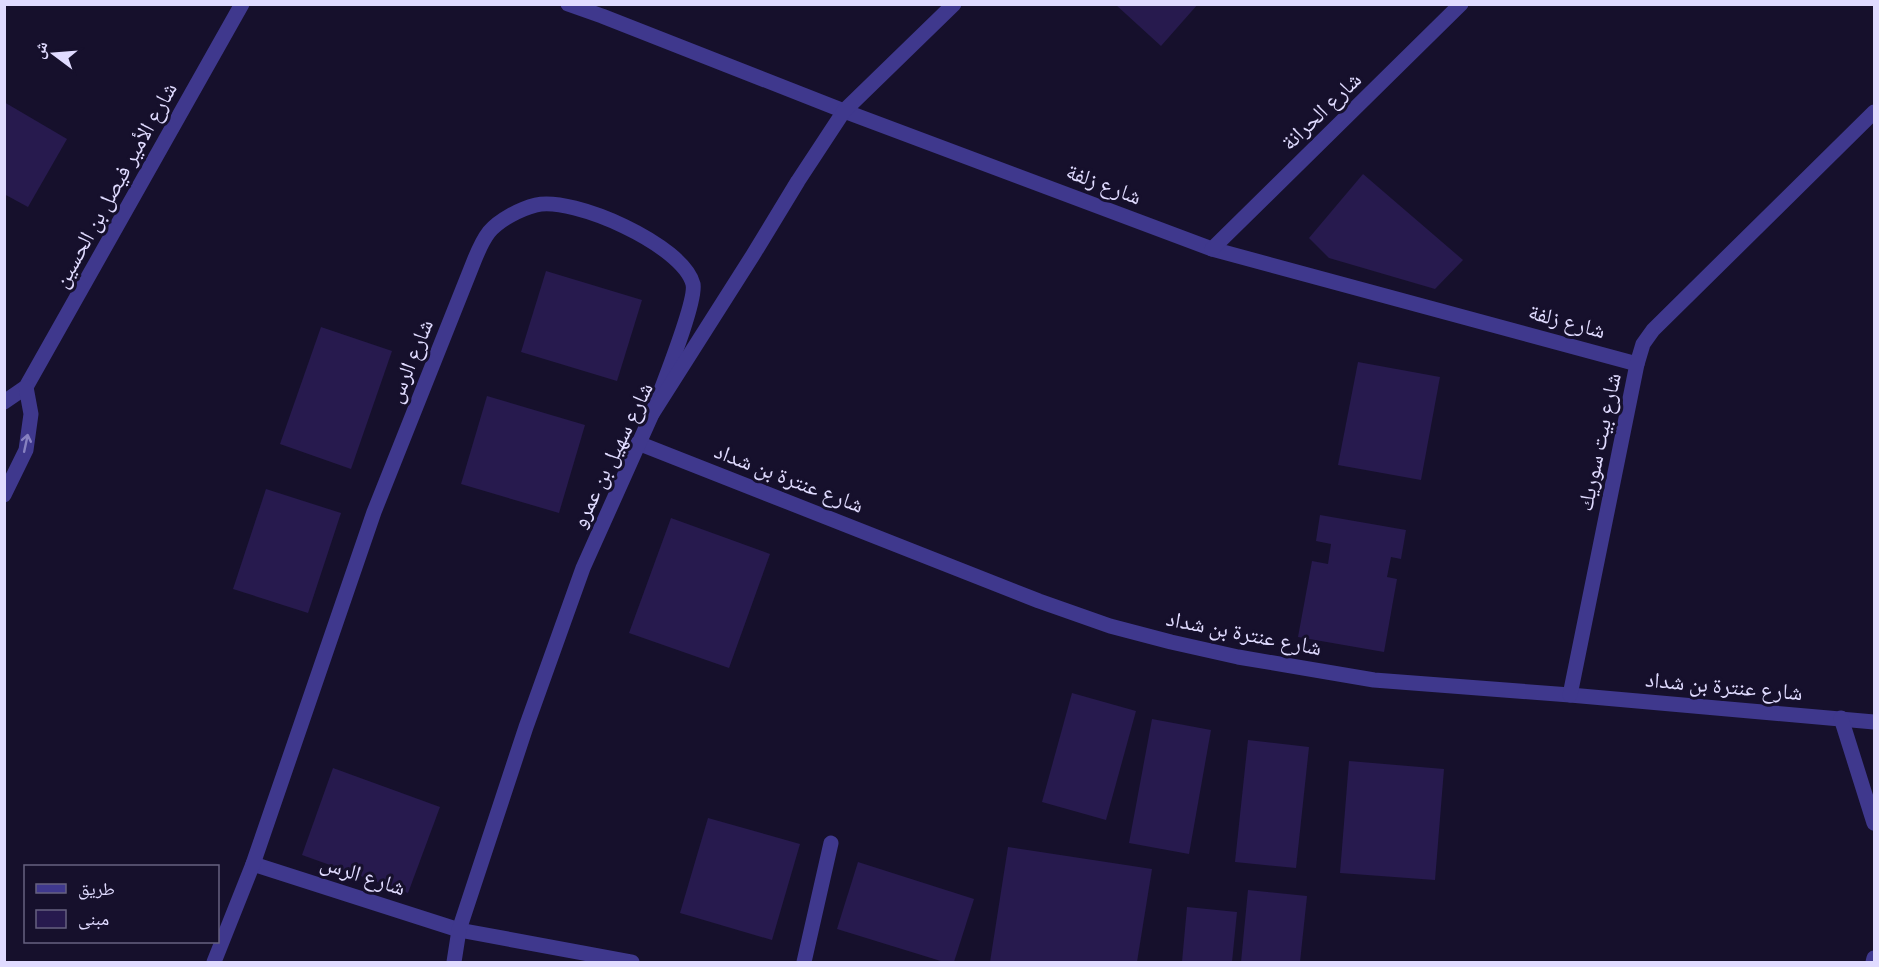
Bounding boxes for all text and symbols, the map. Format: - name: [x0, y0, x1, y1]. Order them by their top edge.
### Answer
- north arrow: [24, 24, 84, 84]
- text: ش: [29, 39, 53, 61]
- street label: شارع الحرانة: [1275, 66, 1367, 156]
- street label: شارع الأمير فيصل بن الحسين: [47, 78, 183, 292]
- street label: شارع زلفة: [1063, 157, 1145, 211]
- street label: شارع زلفة: [1526, 298, 1608, 344]
- street label: شارع الرس: [381, 315, 439, 407]
- street label: شارع بيت سوريك: [1571, 371, 1627, 513]
- street label: شارع سهيل بن عمرو: [565, 378, 659, 532]
- one-way arrow: [21, 434, 33, 453]
- street label: شارع عنترة بن شداد: [710, 437, 868, 519]
- street label: شارع عنترة بن شداد: [1164, 605, 1324, 661]
- street label: شارع عنترة بن شداد: [1644, 666, 1804, 706]
- street label: شارع الرس: [317, 849, 409, 901]
- legend: [24, 865, 219, 943]
- text: طريق: [78, 878, 115, 900]
- text: مبنى: [78, 908, 109, 930]

